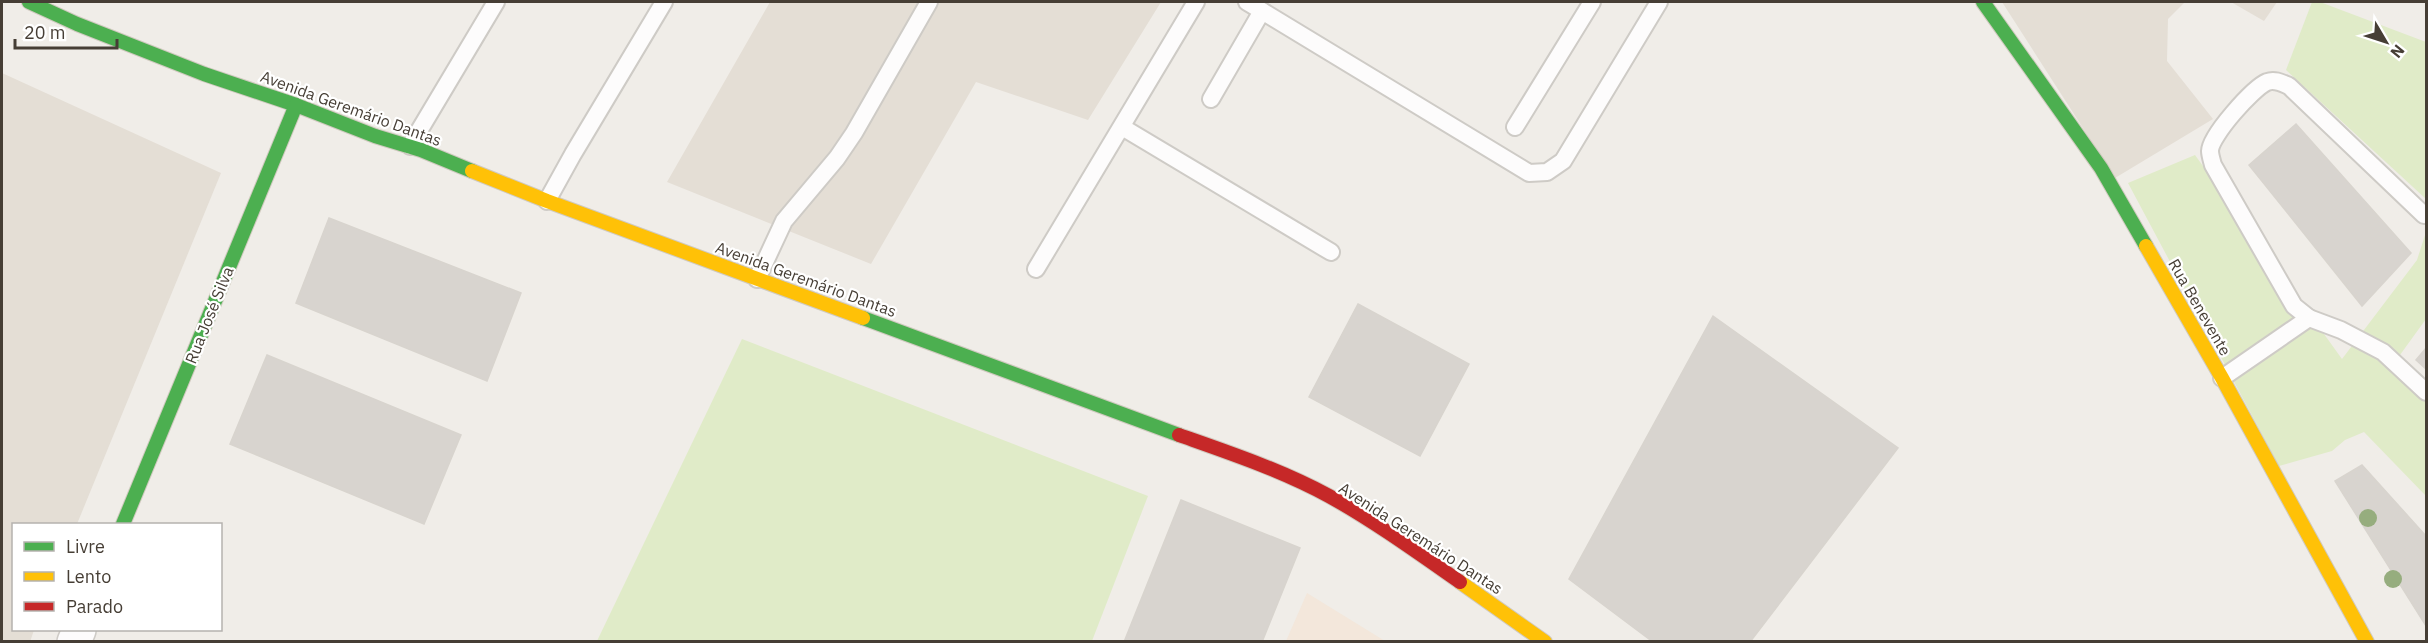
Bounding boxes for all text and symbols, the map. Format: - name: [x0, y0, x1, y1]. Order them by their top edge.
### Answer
- scale bar: [15, 12, 117, 50]
- north arrow: [2356, 12, 2416, 72]
- text: 20 m: [24, 21, 66, 44]
- text: N: [2386, 41, 2409, 62]
- street label: Avenida Geremário Dantas: [258, 66, 444, 150]
- street label: Avenida Geremário Dantas: [713, 237, 899, 321]
- street label: Rua Benevente: [2164, 255, 2236, 359]
- street label: Rua José Silva: [180, 263, 238, 366]
- street label: Avenida Geremário Dantas: [1335, 478, 1507, 598]
- legend: [12, 523, 222, 631]
- text: Livre: [66, 535, 105, 558]
- text: Lento: [66, 565, 111, 588]
- text: Parado: [66, 595, 123, 618]

